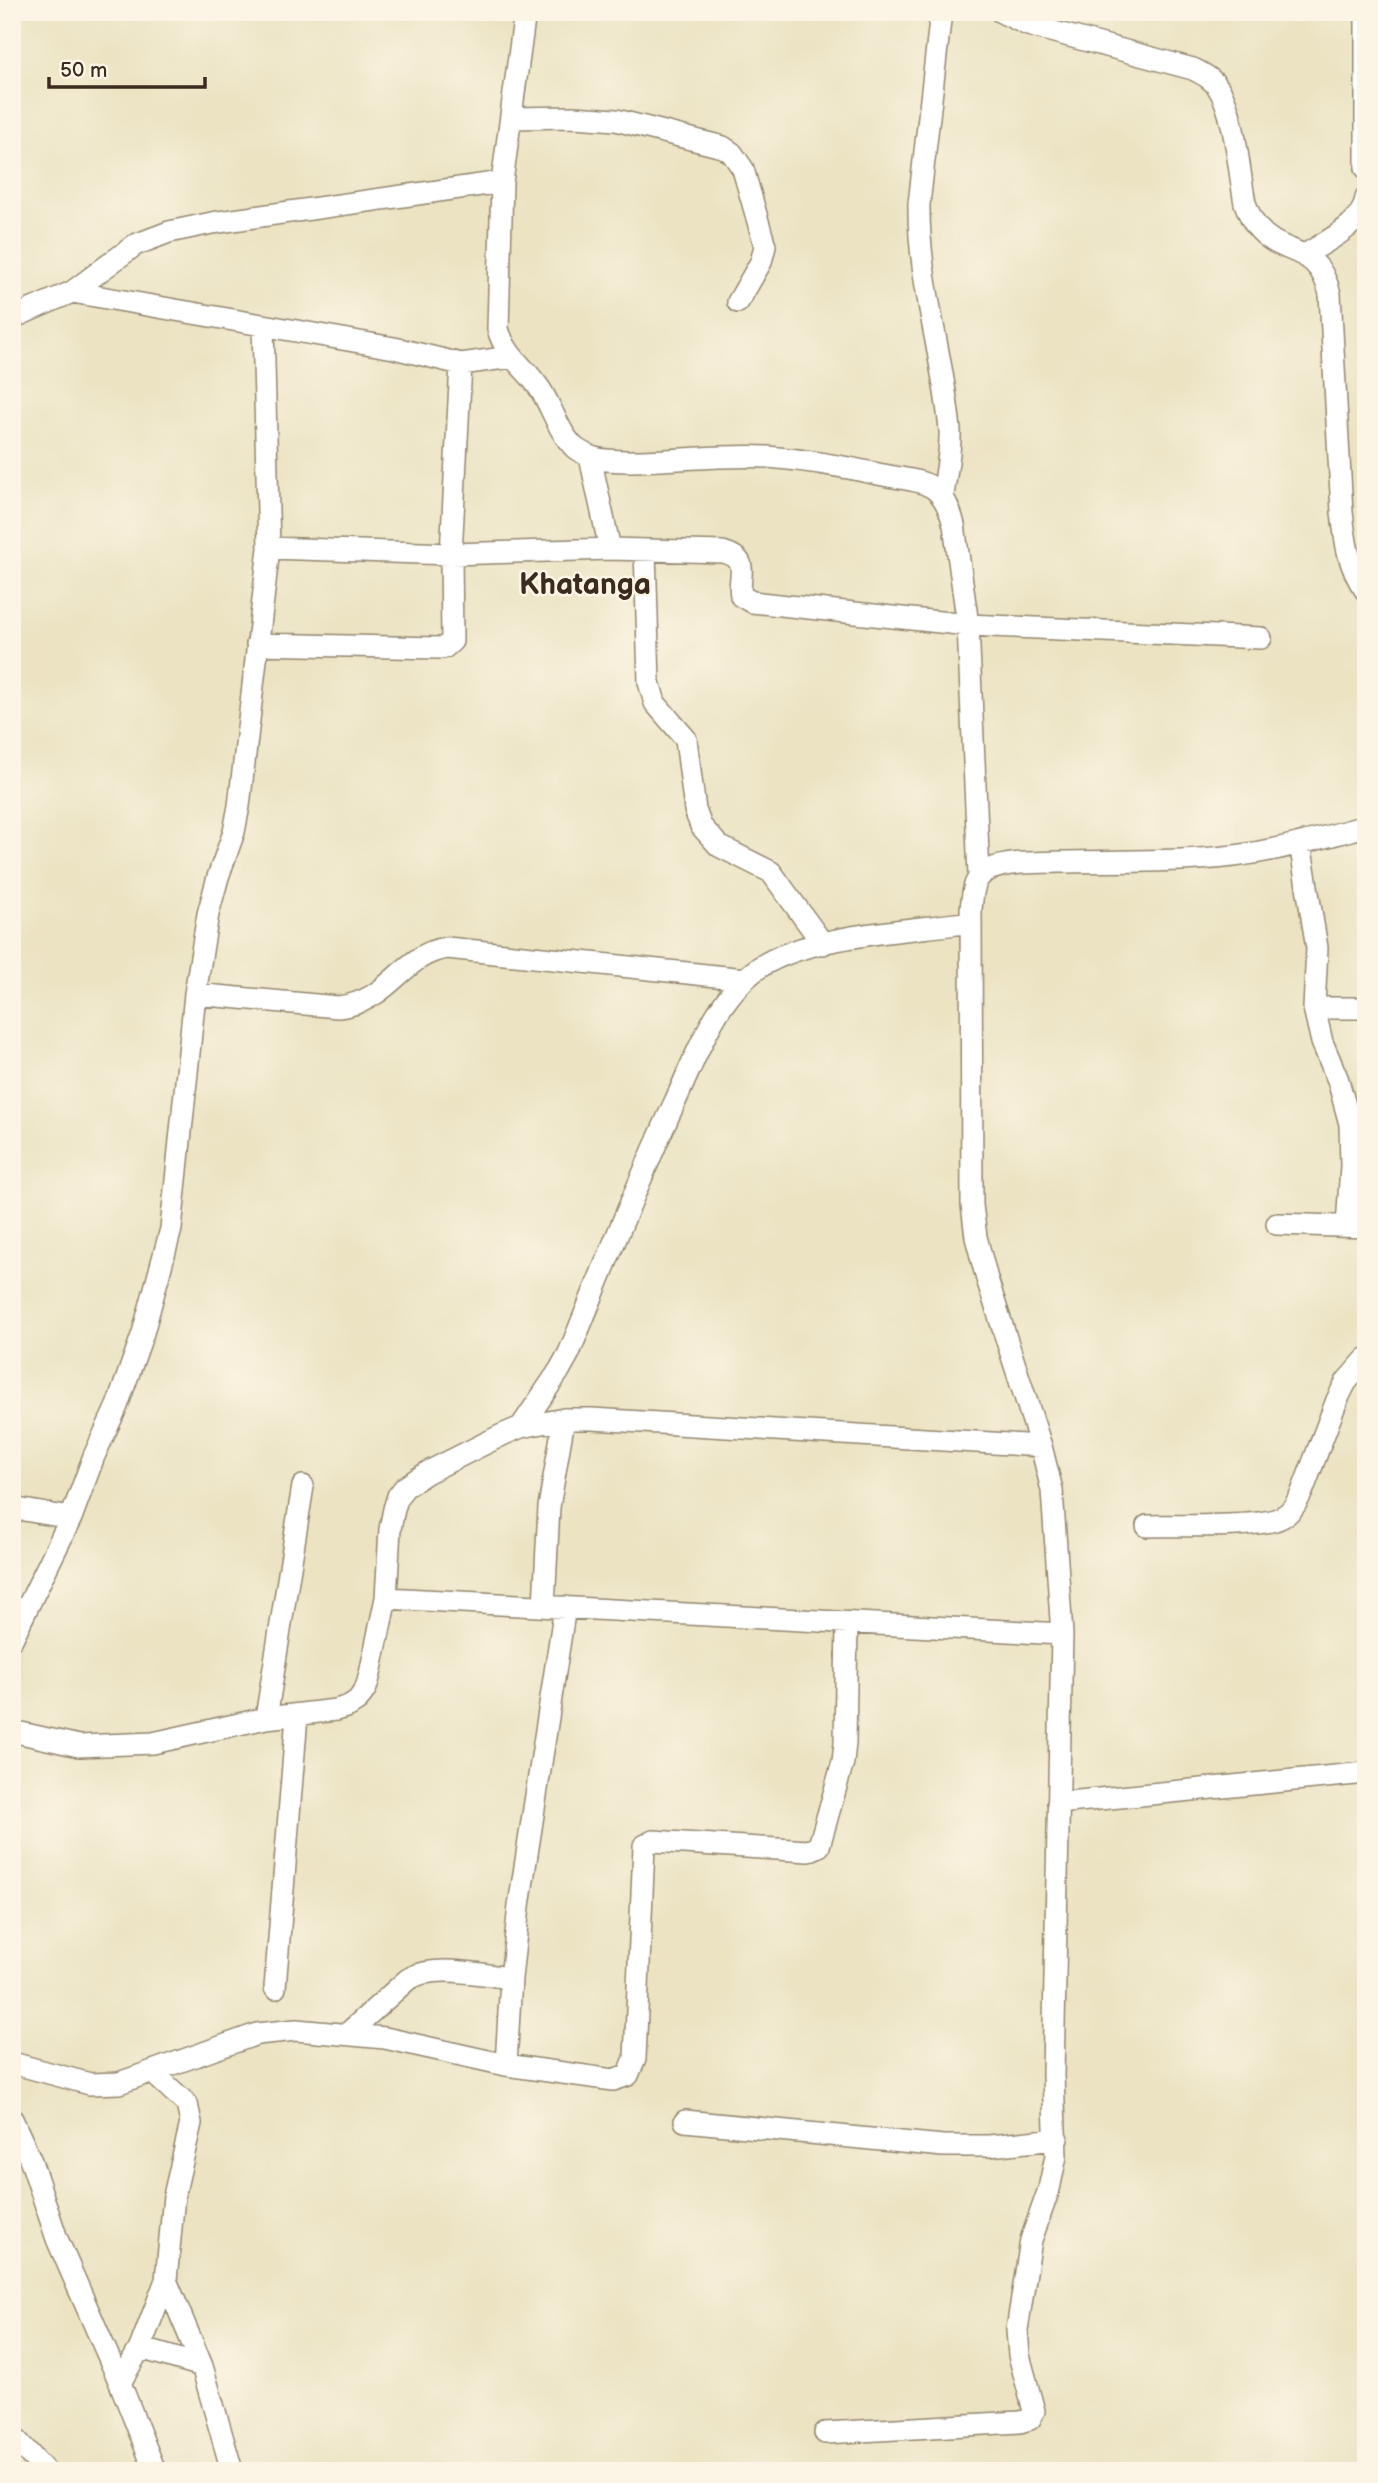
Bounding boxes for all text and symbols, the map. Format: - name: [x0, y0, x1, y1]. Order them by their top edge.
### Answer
- scale bar: [49, 46, 205, 90]
- text: 50 m: [60, 58, 107, 83]
- district label: Khatanga: [519, 567, 651, 603]

